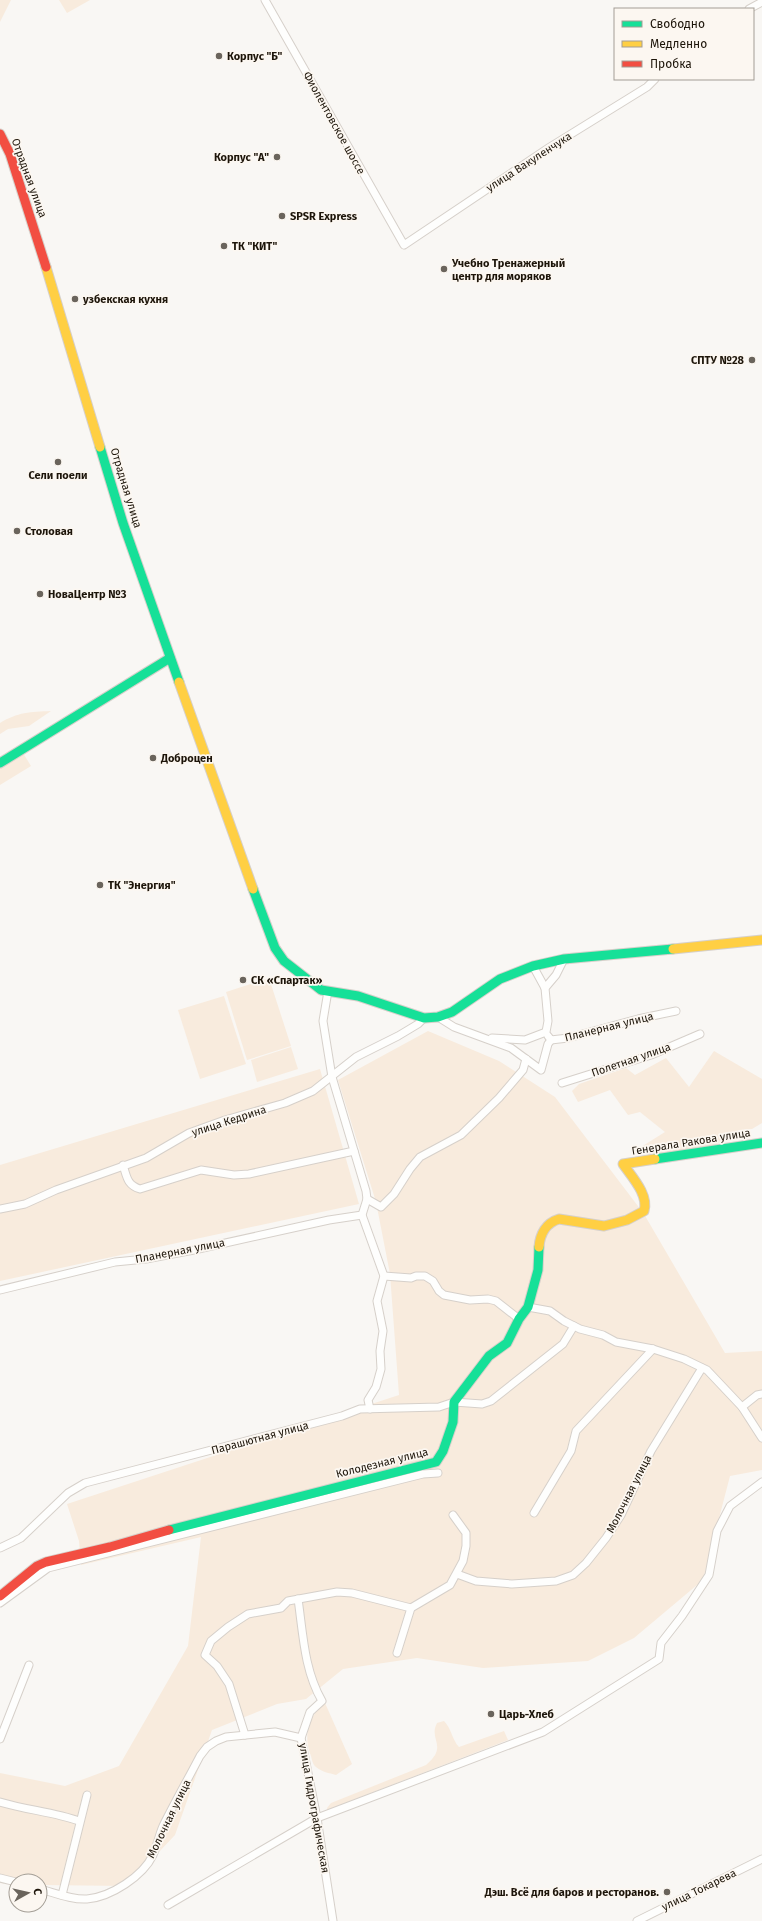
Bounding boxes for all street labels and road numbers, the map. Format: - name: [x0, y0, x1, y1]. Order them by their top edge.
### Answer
- street label: Фиолентовское шоссе: [300, 69, 368, 177]
- street label: улица Вакуленчука: [484, 130, 574, 194]
- street label: Отрадная улица: [9, 137, 49, 219]
- street label: Отрадная улица: [108, 446, 144, 530]
- street label: Планерная улица: [563, 1010, 655, 1044]
- street label: Полетная улица: [590, 1040, 672, 1080]
- street label: улица Кедрина: [190, 1103, 268, 1139]
- street label: Генерала Ракова улица: [631, 1126, 751, 1158]
- street label: Планерная улица: [134, 1236, 226, 1266]
- street label: Парашютная улица: [210, 1419, 310, 1457]
- street label: Колодезная улица: [334, 1445, 430, 1481]
- street label: Молочная улица: [604, 1453, 654, 1535]
- street label: улица Гидрографическая: [296, 1742, 332, 1874]
- street label: Молочная улица: [144, 1778, 194, 1860]
- street label: улица Токарева: [660, 1866, 738, 1914]

